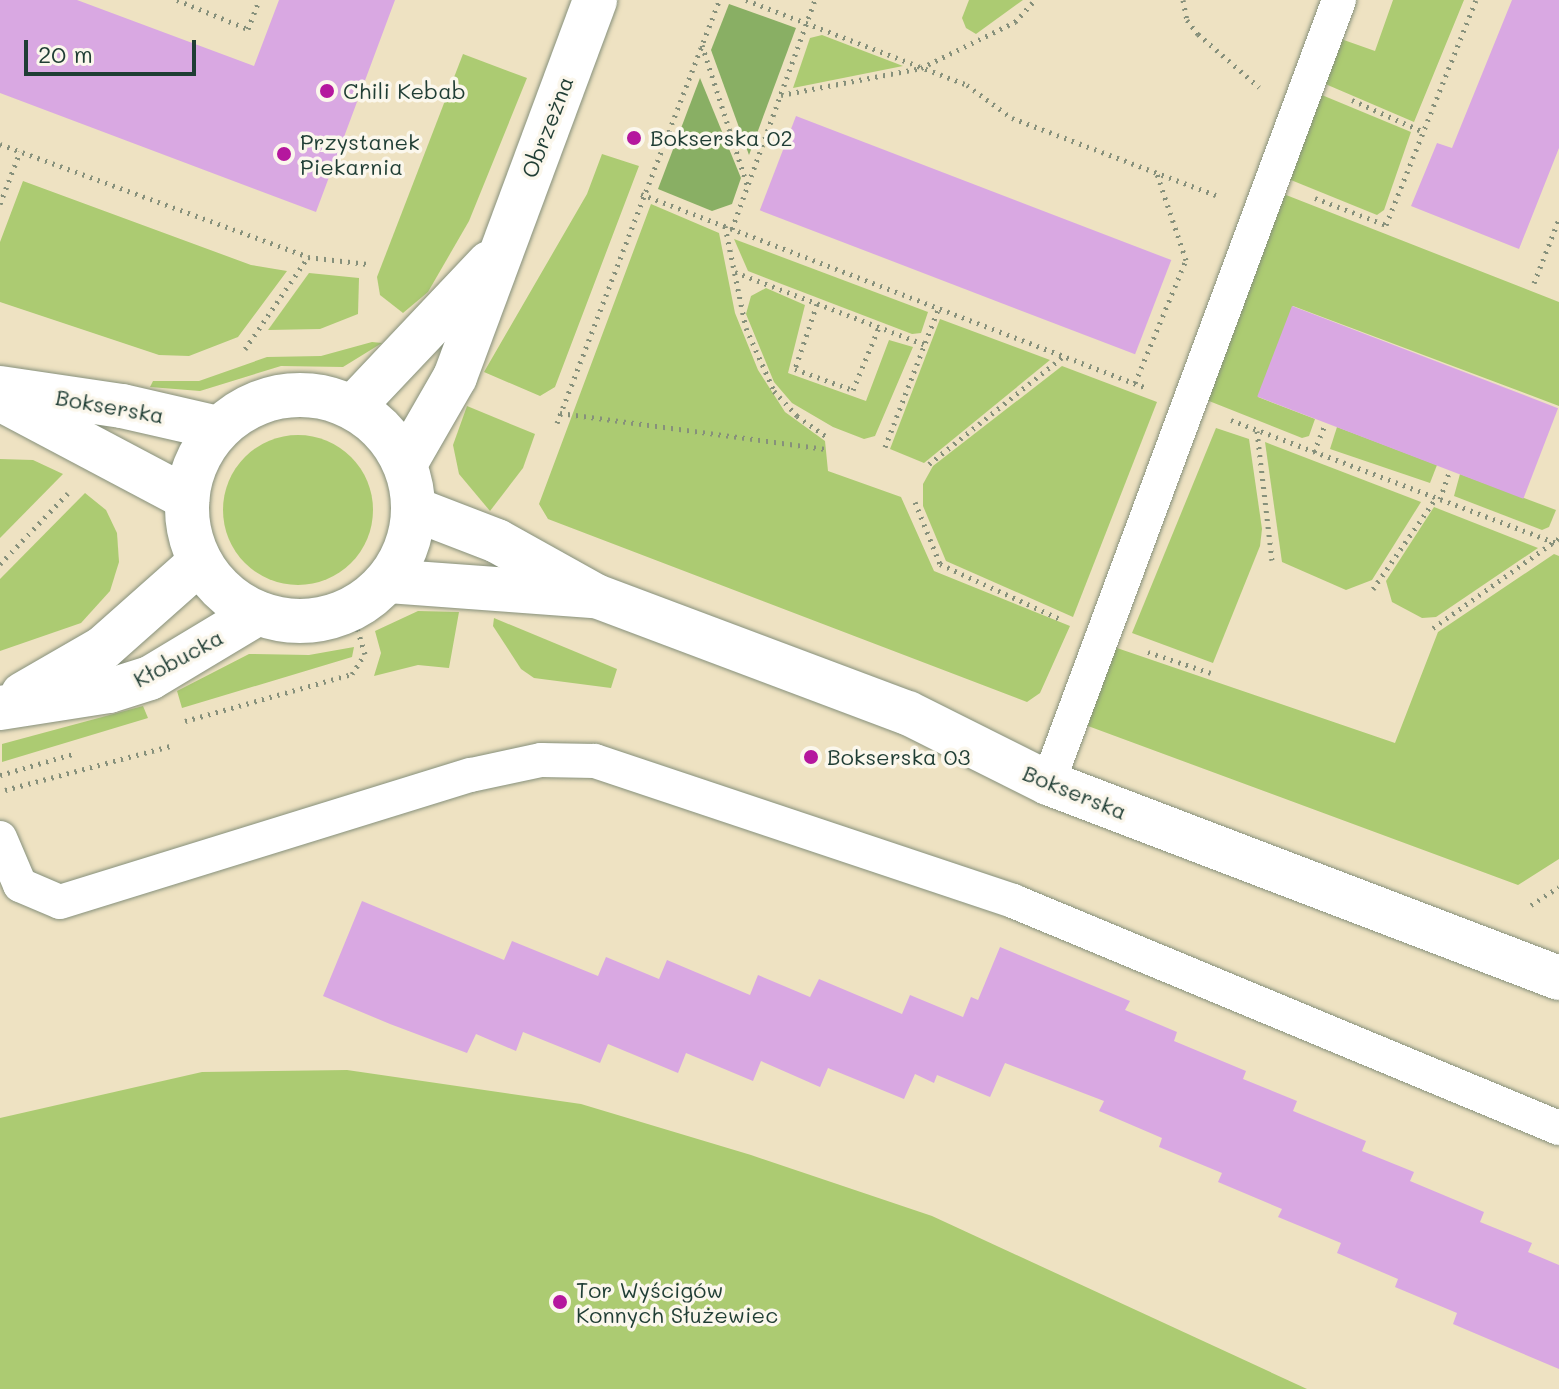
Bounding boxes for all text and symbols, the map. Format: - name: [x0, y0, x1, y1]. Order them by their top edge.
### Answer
- scale bar: [28, 24, 200, 74]
- text: 20 m: [38, 38, 93, 69]
- street label: Obrzeżna: [516, 73, 578, 181]
- place label: Chili Kebab: [343, 78, 466, 104]
- marker: Chili Kebab: [318, 82, 336, 100]
- place label: Bokserska 02: [650, 125, 793, 151]
- place label: Przystanek Piekarnia: [300, 128, 420, 180]
- marker: Bokserska 02: [625, 129, 643, 147]
- marker: Przystanek Piekarnia: [275, 145, 293, 163]
- street label: Bokserska: [54, 383, 166, 429]
- street label: Kłobucka: [129, 623, 227, 693]
- place label: Bokserska 03: [827, 744, 970, 770]
- marker: Bokserska 03: [802, 748, 820, 766]
- street label: Bokserska: [1019, 759, 1131, 825]
- place label: Tor Wyścigów Konnych Służewiec: [576, 1276, 778, 1328]
- marker: Tor Wyścigów Konnych Służewiec: [551, 1293, 569, 1311]

